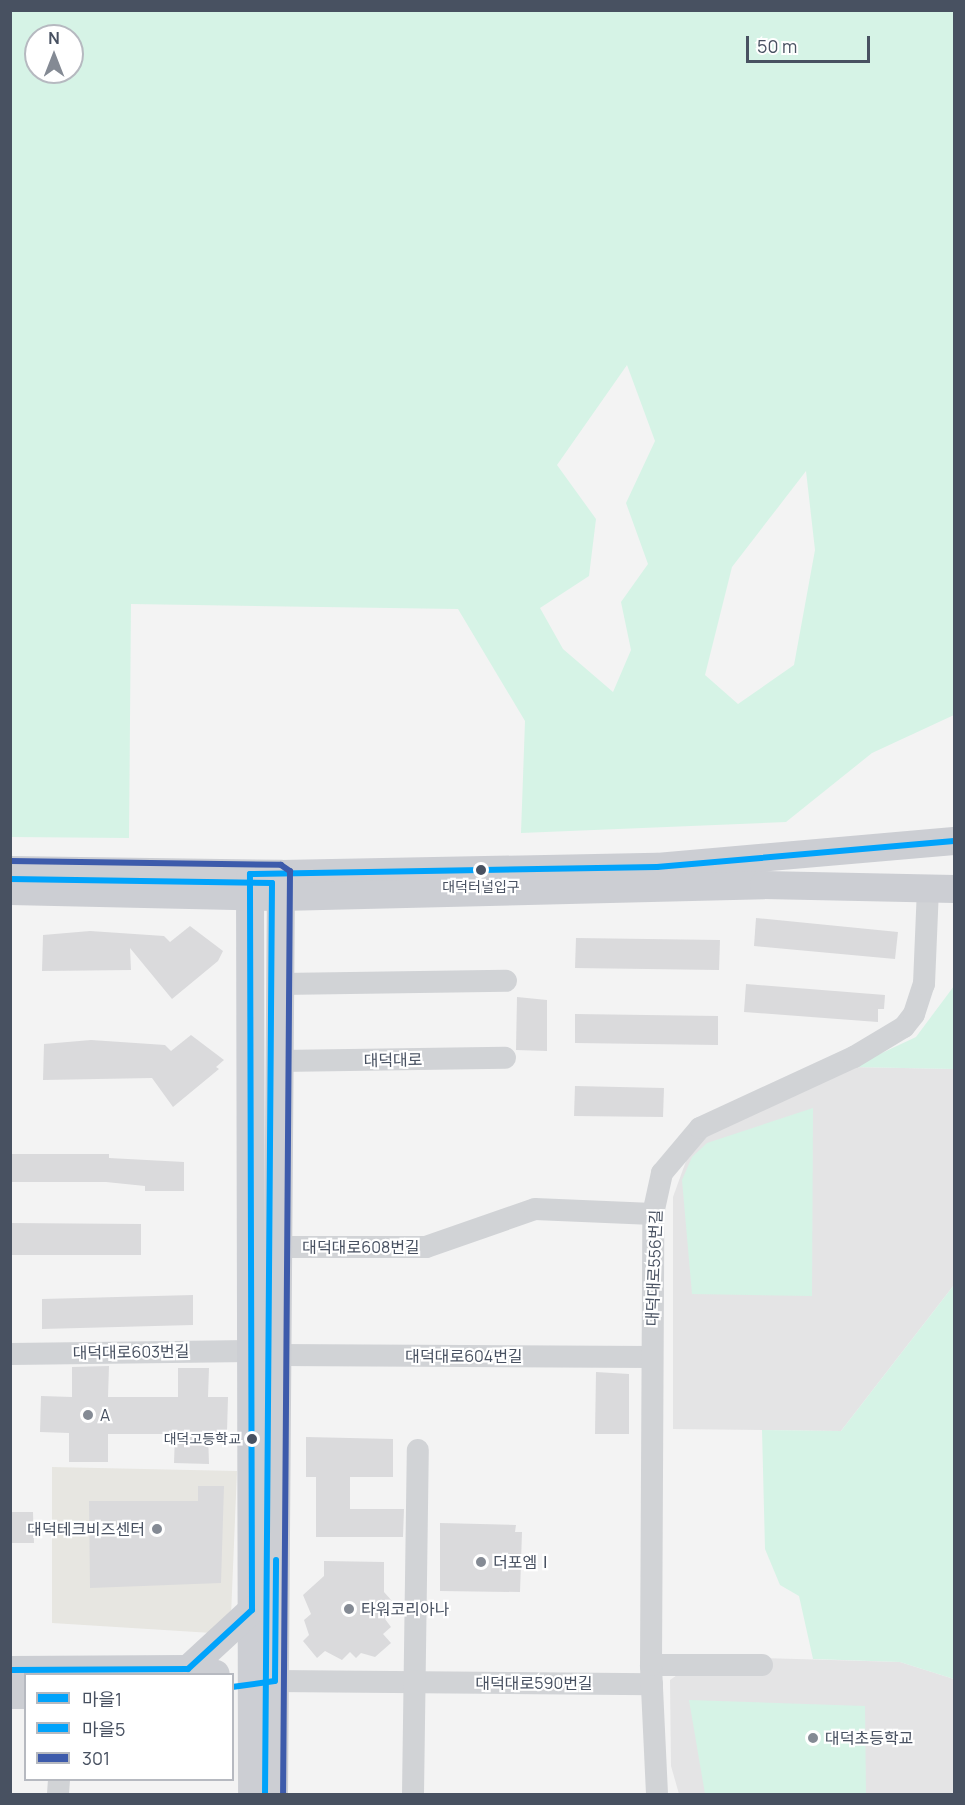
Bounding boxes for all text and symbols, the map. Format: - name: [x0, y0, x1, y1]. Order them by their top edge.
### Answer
- north arrow: [24, 24, 84, 84]
- scale bar: [749, 24, 874, 62]
- text: N: [48, 27, 60, 49]
- text: 50 m: [757, 34, 797, 58]
- marker: 대덕터널입구: [475, 864, 487, 876]
- place label: 대덕터널입구: [442, 879, 520, 895]
- street label: 대덕대로: [363, 1050, 423, 1070]
- street label: 대덕대로556번길: [642, 1209, 666, 1327]
- street label: 대덕대로608번길: [302, 1237, 420, 1257]
- street label: 대덕대로603번길: [72, 1341, 190, 1363]
- street label: 대덕대로604번길: [405, 1346, 523, 1366]
- place label: A: [100, 1405, 110, 1425]
- marker: A: [81, 1408, 95, 1422]
- place label: 대덕고등학교: [164, 1431, 241, 1447]
- marker: 대덕고등학교: [246, 1433, 258, 1445]
- place label: 대덕테크비즈센터: [27, 1519, 145, 1539]
- marker: 대덕테크비즈센터: [150, 1522, 164, 1536]
- place label: 더포엠Ⅰ: [493, 1552, 553, 1572]
- marker: 더포엠Ⅰ: [474, 1555, 488, 1569]
- place label: 타워코리아나: [361, 1599, 449, 1619]
- marker: 타워코리아나: [342, 1602, 356, 1616]
- legend: [24, 1673, 234, 1781]
- street label: 대덕대로590번길: [475, 1673, 593, 1693]
- text: 마을1: [82, 1687, 122, 1711]
- text: 마을5: [82, 1717, 126, 1741]
- place label: 대덕초등학교: [825, 1728, 913, 1748]
- marker: 대덕초등학교: [806, 1731, 820, 1745]
- text: 301: [82, 1746, 110, 1770]

